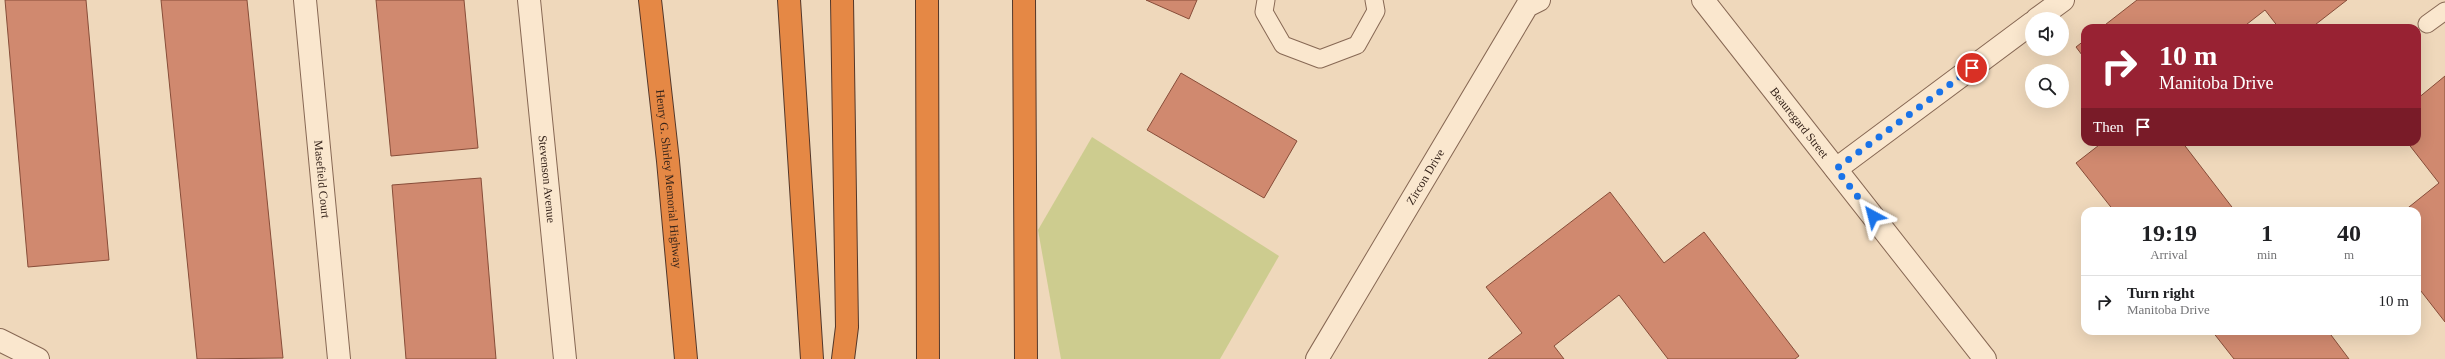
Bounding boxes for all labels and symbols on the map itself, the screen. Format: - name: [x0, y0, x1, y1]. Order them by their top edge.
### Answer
- pin: [1955, 51, 1989, 85]
- street label: Beauregard Street: [1767, 84, 1832, 161]
- street label: Henry G. Shirley Memorial Highway: [653, 89, 685, 269]
- street label: Stevenson Avenue: [536, 135, 558, 224]
- street label: Masefield Court: [311, 140, 333, 220]
- street label: Zircon Drive: [1403, 146, 1447, 207]
- position arrow: [1852, 195, 1894, 237]

